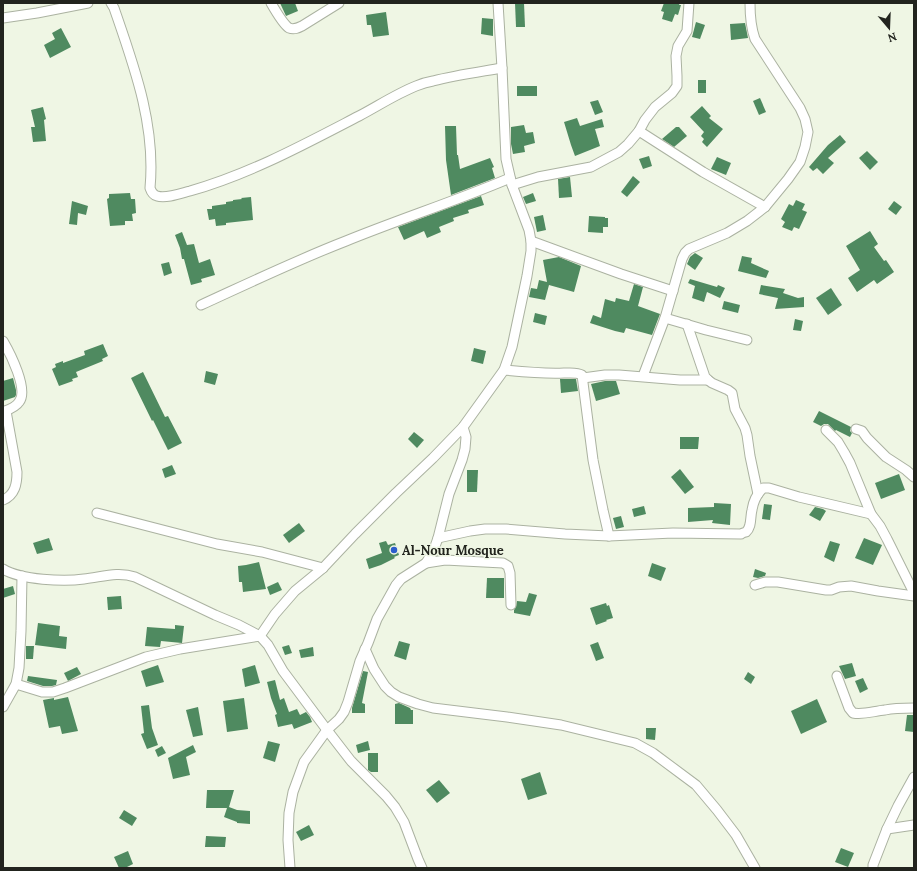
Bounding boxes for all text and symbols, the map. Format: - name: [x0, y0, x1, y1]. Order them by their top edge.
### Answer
- north arrow: [869, 8, 909, 48]
- text: N: [885, 29, 899, 46]
- place label: Al-Nour Mosque: [402, 542, 504, 559]
- marker: Al-Nour Mosque: [389, 545, 399, 555]

